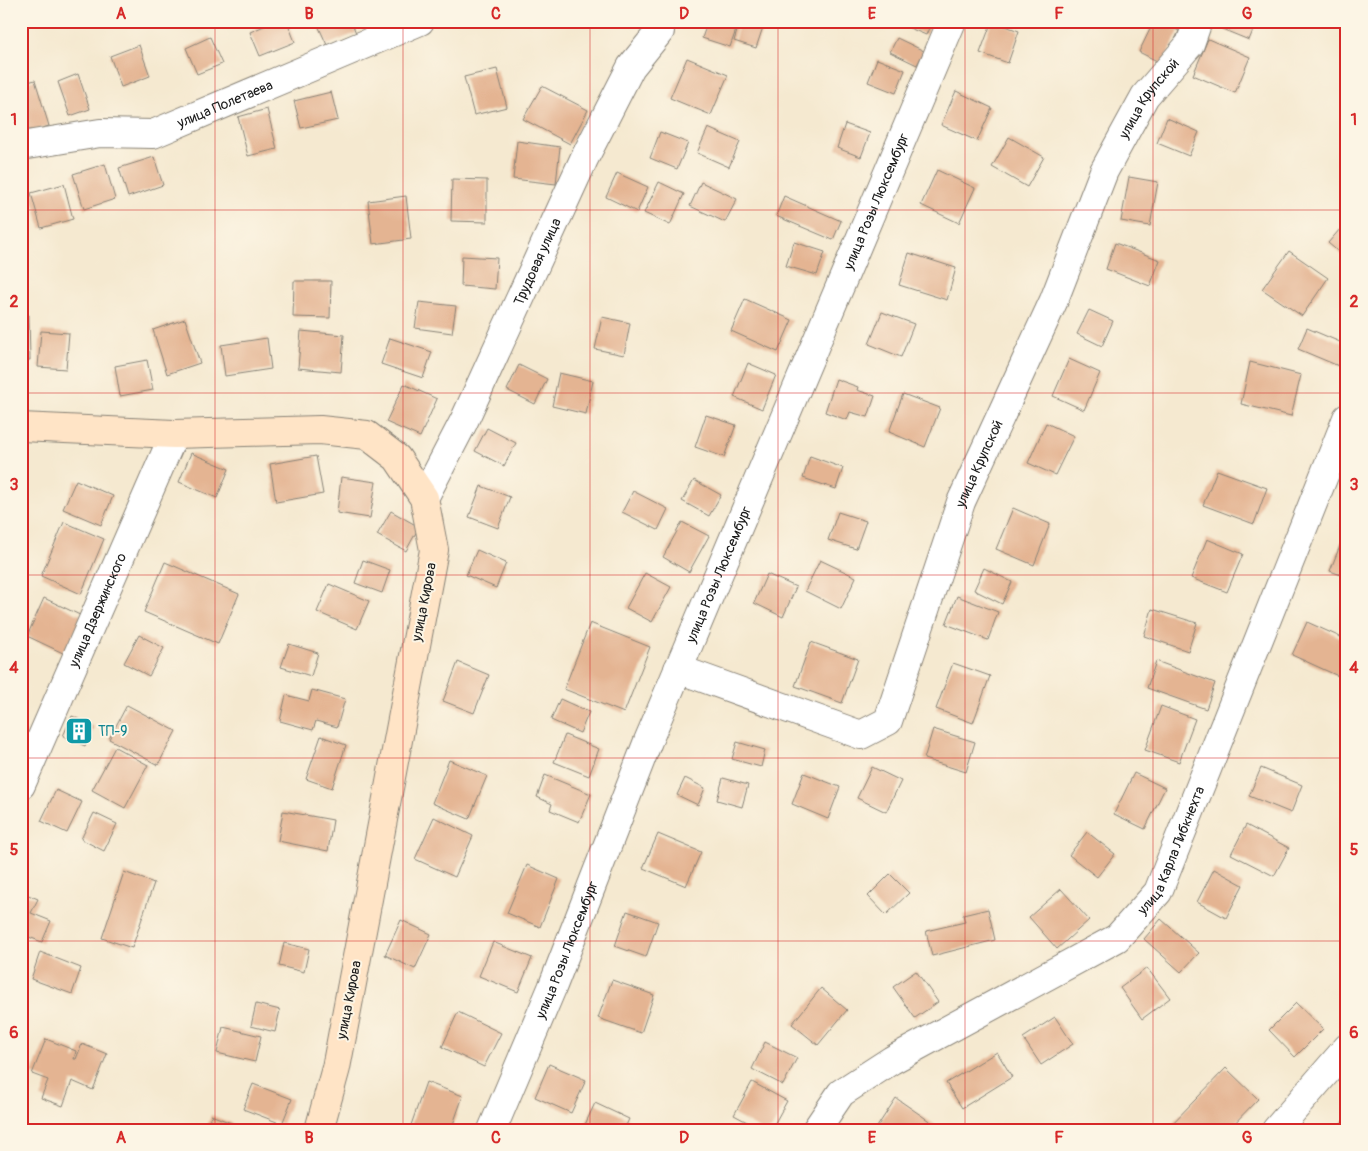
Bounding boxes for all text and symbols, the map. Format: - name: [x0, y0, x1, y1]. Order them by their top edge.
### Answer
- text: A: [116, 4, 127, 24]
- text: B: [304, 4, 314, 24]
- text: C: [491, 4, 501, 24]
- text: D: [679, 4, 689, 24]
- text: E: [868, 4, 877, 24]
- text: F: [1054, 4, 1064, 24]
- text: G: [1242, 4, 1253, 24]
- street label: улица Крупской: [1114, 55, 1182, 142]
- street label: улица Полетаева: [174, 76, 275, 132]
- text: 1: [11, 110, 17, 130]
- text: 1: [1351, 110, 1357, 130]
- street label: улица Розы Люксембург: [839, 130, 912, 273]
- street label: Трудовая улица: [510, 215, 564, 308]
- text: 2: [10, 292, 19, 312]
- text: 2: [1350, 292, 1359, 312]
- street label: улица Крупской: [951, 417, 1006, 510]
- text: 3: [10, 475, 19, 495]
- text: 3: [1350, 475, 1359, 495]
- street label: улица Розы Люксембург: [682, 503, 755, 646]
- street label: улица Дзержинского: [65, 550, 130, 671]
- street label: улица Кирова: [408, 561, 440, 644]
- text: 4: [9, 658, 19, 678]
- text: 4: [1349, 658, 1359, 678]
- building icon: ТП-9: [64, 716, 94, 746]
- place label: ТП-9: [98, 723, 127, 740]
- street label: улица Карла Либкнехта: [1133, 784, 1208, 919]
- text: 5: [10, 840, 19, 860]
- text: 5: [1350, 840, 1359, 860]
- street label: улица Розы Люксембург: [531, 878, 601, 1022]
- street label: улица Кирова: [333, 959, 365, 1042]
- text: 6: [9, 1023, 19, 1043]
- text: 6: [1349, 1023, 1359, 1043]
- text: A: [116, 1128, 127, 1148]
- text: B: [304, 1128, 314, 1148]
- text: C: [491, 1128, 501, 1148]
- text: D: [679, 1128, 689, 1148]
- text: E: [868, 1128, 877, 1148]
- text: F: [1054, 1128, 1064, 1148]
- text: G: [1242, 1128, 1253, 1148]

